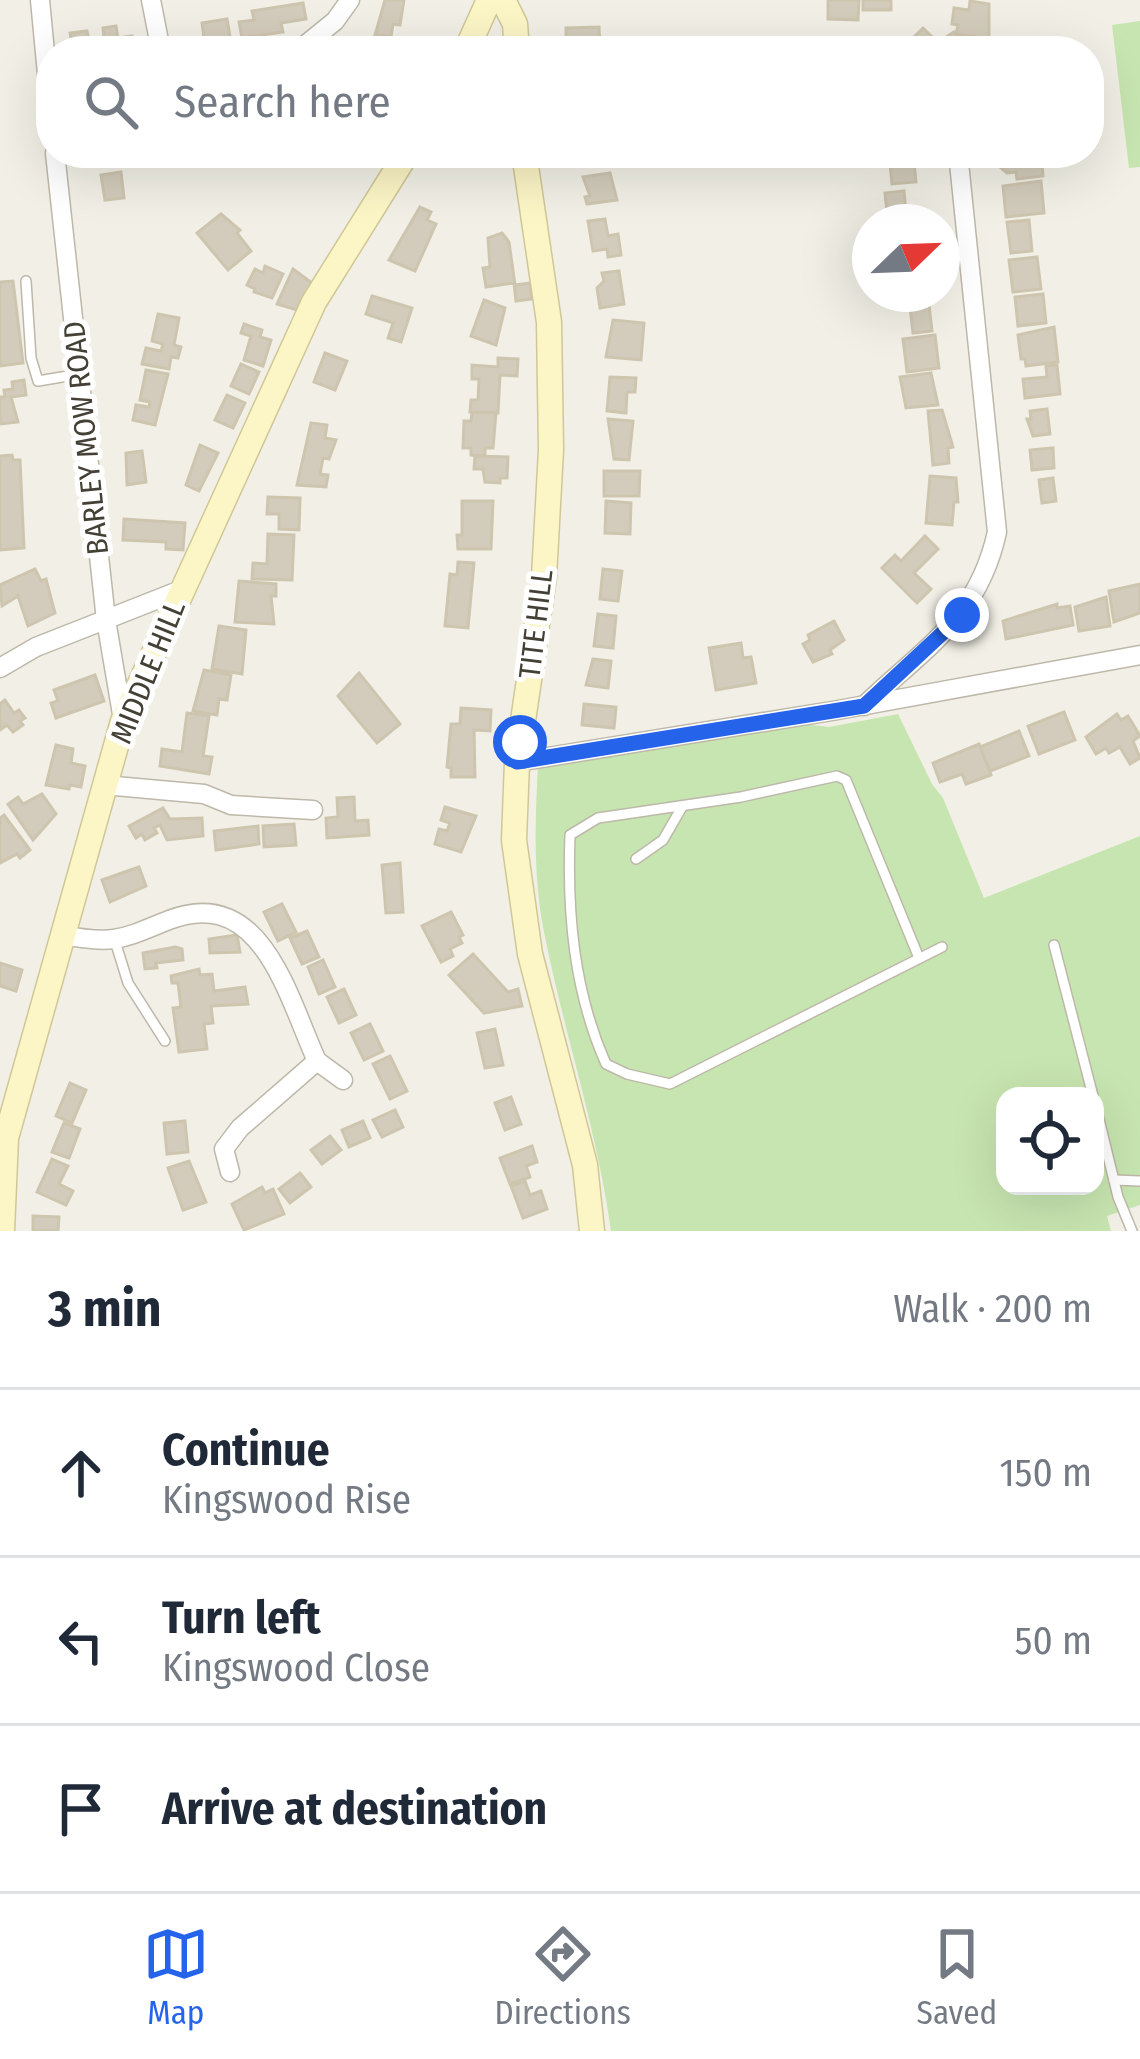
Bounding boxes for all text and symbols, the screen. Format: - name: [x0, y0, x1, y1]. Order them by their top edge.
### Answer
- search box: [36, 36, 1104, 168]
- icon: search: [78, 69, 144, 135]
- text: Search here: [174, 75, 391, 129]
- north arrow: [852, 204, 960, 312]
- street label: BARLEY MOW ROAD: [56, 319, 116, 557]
- street label: TITE HILL: [511, 568, 561, 680]
- route end: [935, 588, 989, 642]
- street label: MIDDLE HILL: [103, 595, 193, 749]
- route start: [493, 715, 547, 769]
- map controls: [996, 1087, 1104, 1195]
- button: locate: [996, 1087, 1104, 1195]
- text: 3 min: [48, 1278, 162, 1340]
- text: Walk · 200 m: [893, 1286, 1092, 1332]
- text: Continue: [162, 1423, 330, 1477]
- icon: ahead: [48, 1440, 114, 1506]
- text: 150 m: [999, 1450, 1092, 1496]
- text: Kingswood Rise: [162, 1477, 411, 1523]
- text: Turn left: [162, 1591, 321, 1645]
- icon: left: [48, 1608, 114, 1674]
- text: 50 m: [1015, 1618, 1092, 1664]
- text: Kingswood Close: [162, 1645, 430, 1691]
- icon: arrive: [48, 1776, 114, 1842]
- text: Arrive at destination: [162, 1782, 547, 1836]
- tab: Map: [143, 1921, 209, 2033]
- tab: Directions: [494, 1921, 631, 2033]
- tab: Saved: [917, 1921, 997, 2033]

